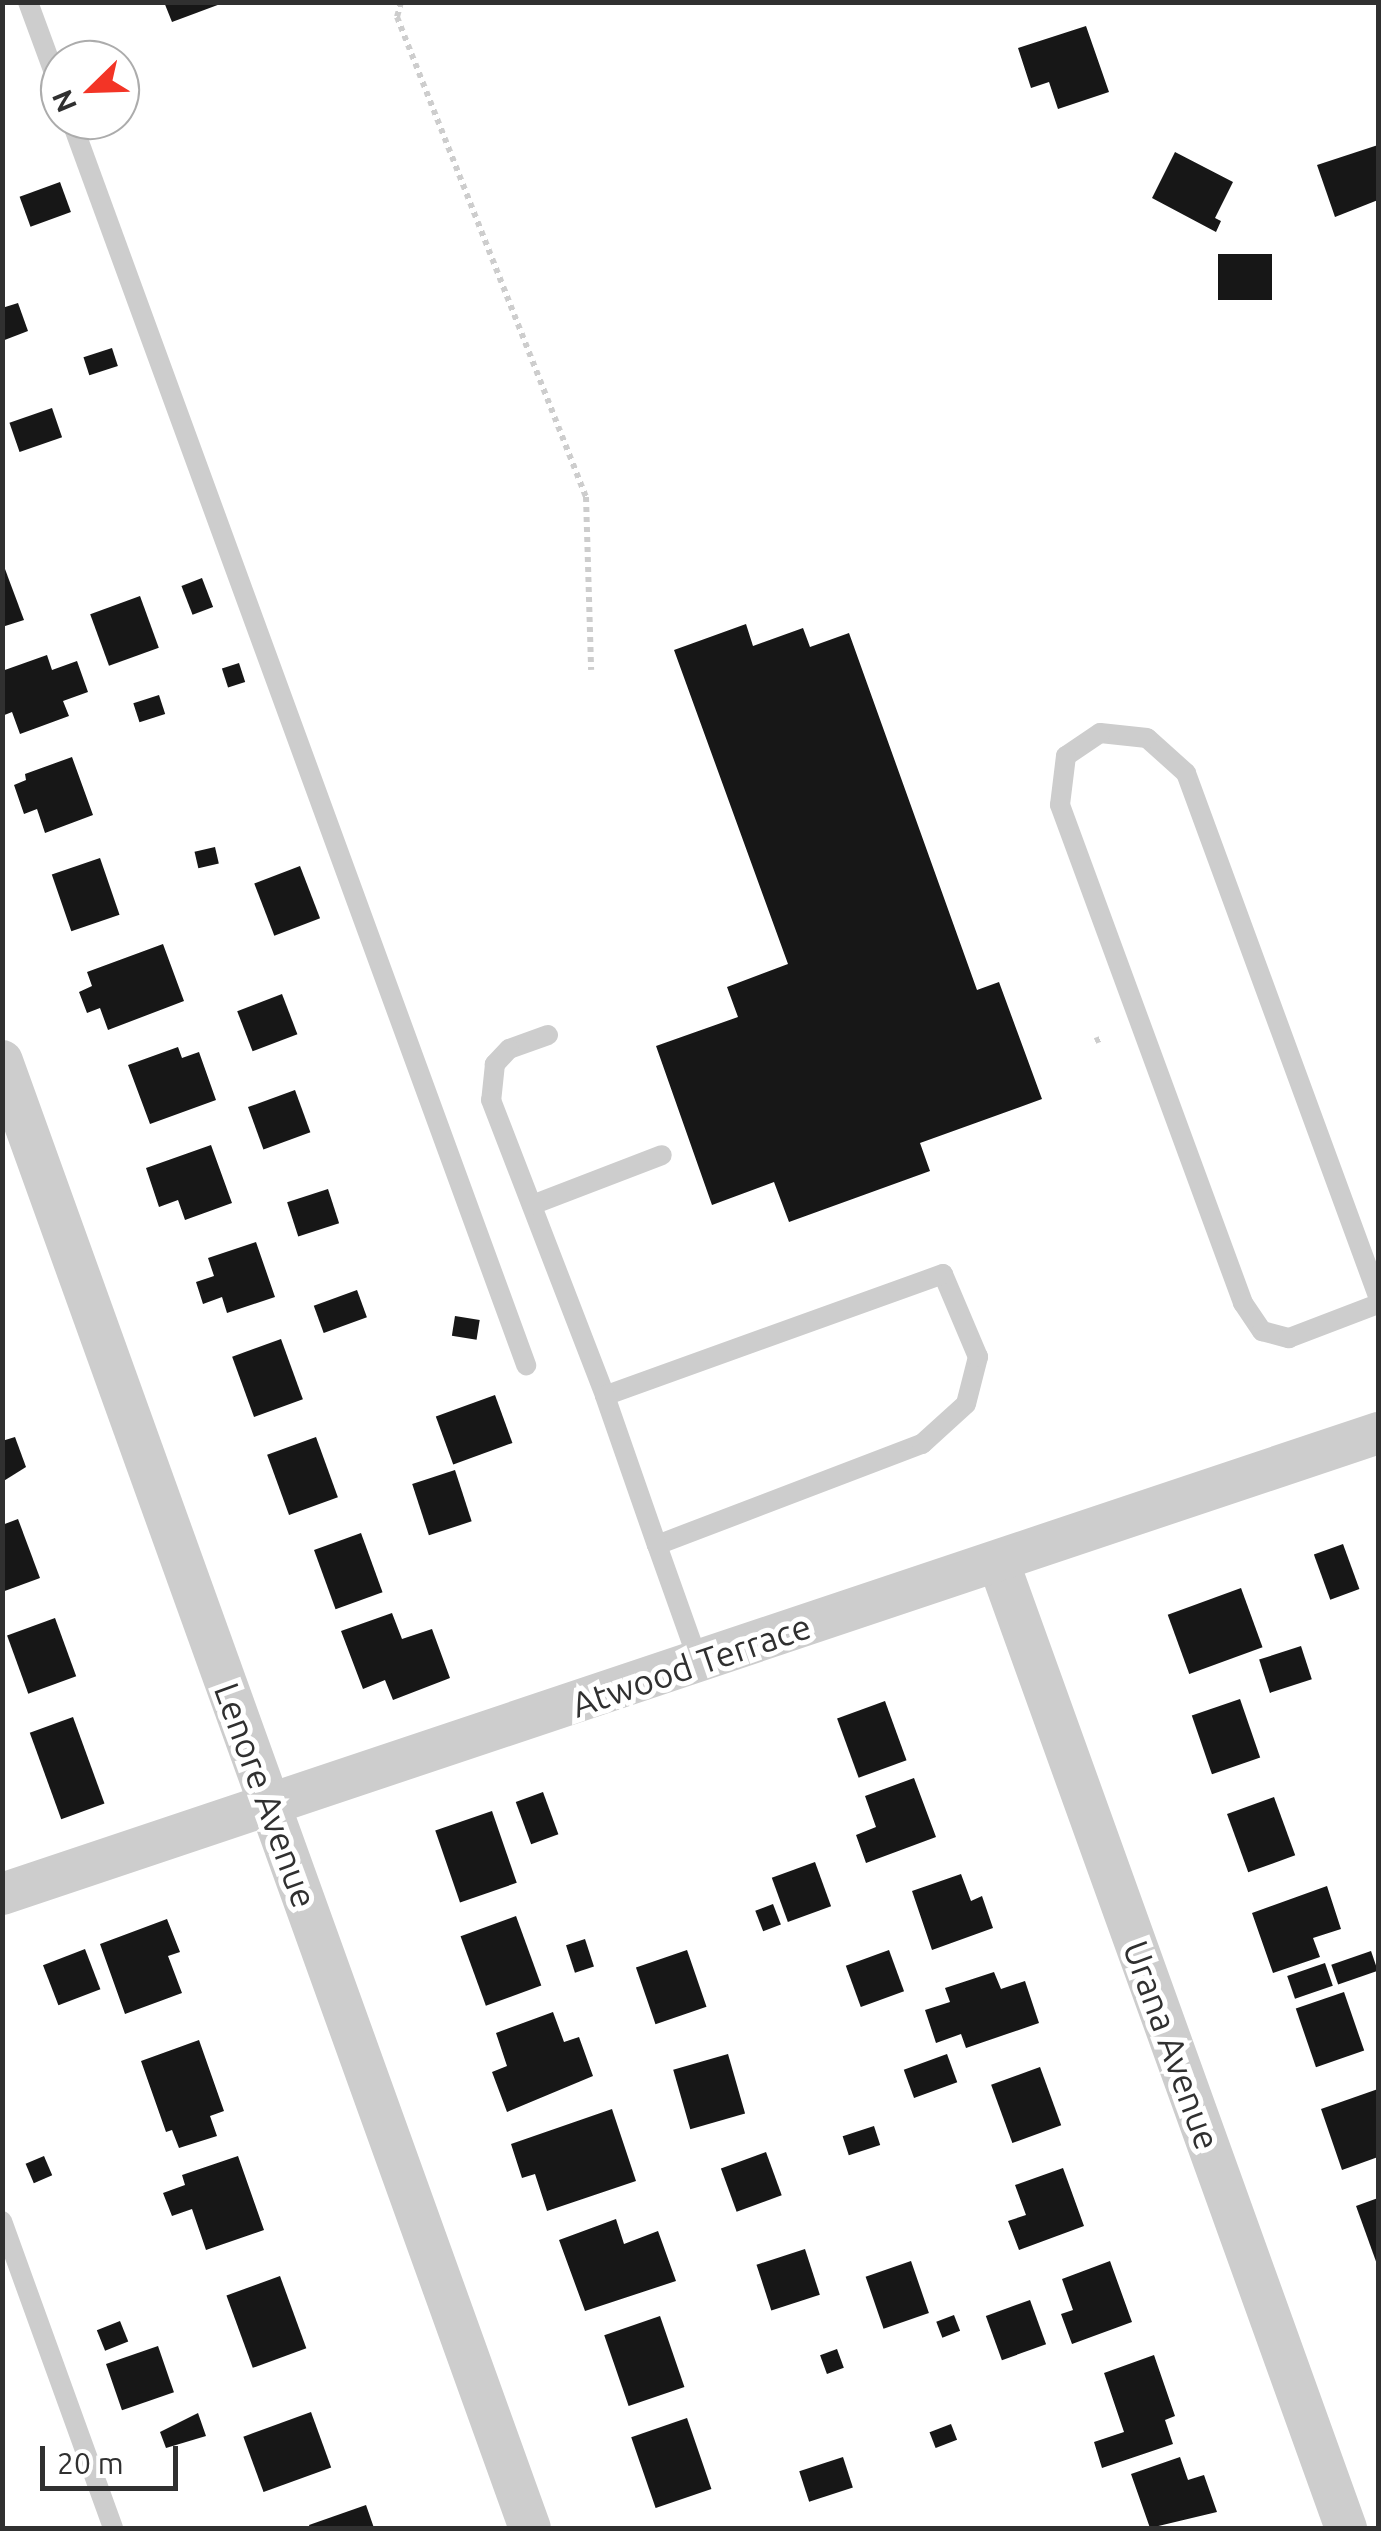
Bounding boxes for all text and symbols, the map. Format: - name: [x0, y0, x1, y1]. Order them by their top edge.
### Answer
- north arrow: [40, 40, 140, 140]
- text: N: [45, 85, 82, 117]
- street label: Atwood Terrace: [566, 1604, 816, 1726]
- street label: Lenore Avenue: [206, 1677, 326, 1913]
- street label: Urana Avenue: [1115, 1935, 1229, 2155]
- scale bar: [45, 2426, 182, 2488]
- text: 20 m: [57, 2446, 124, 2480]

